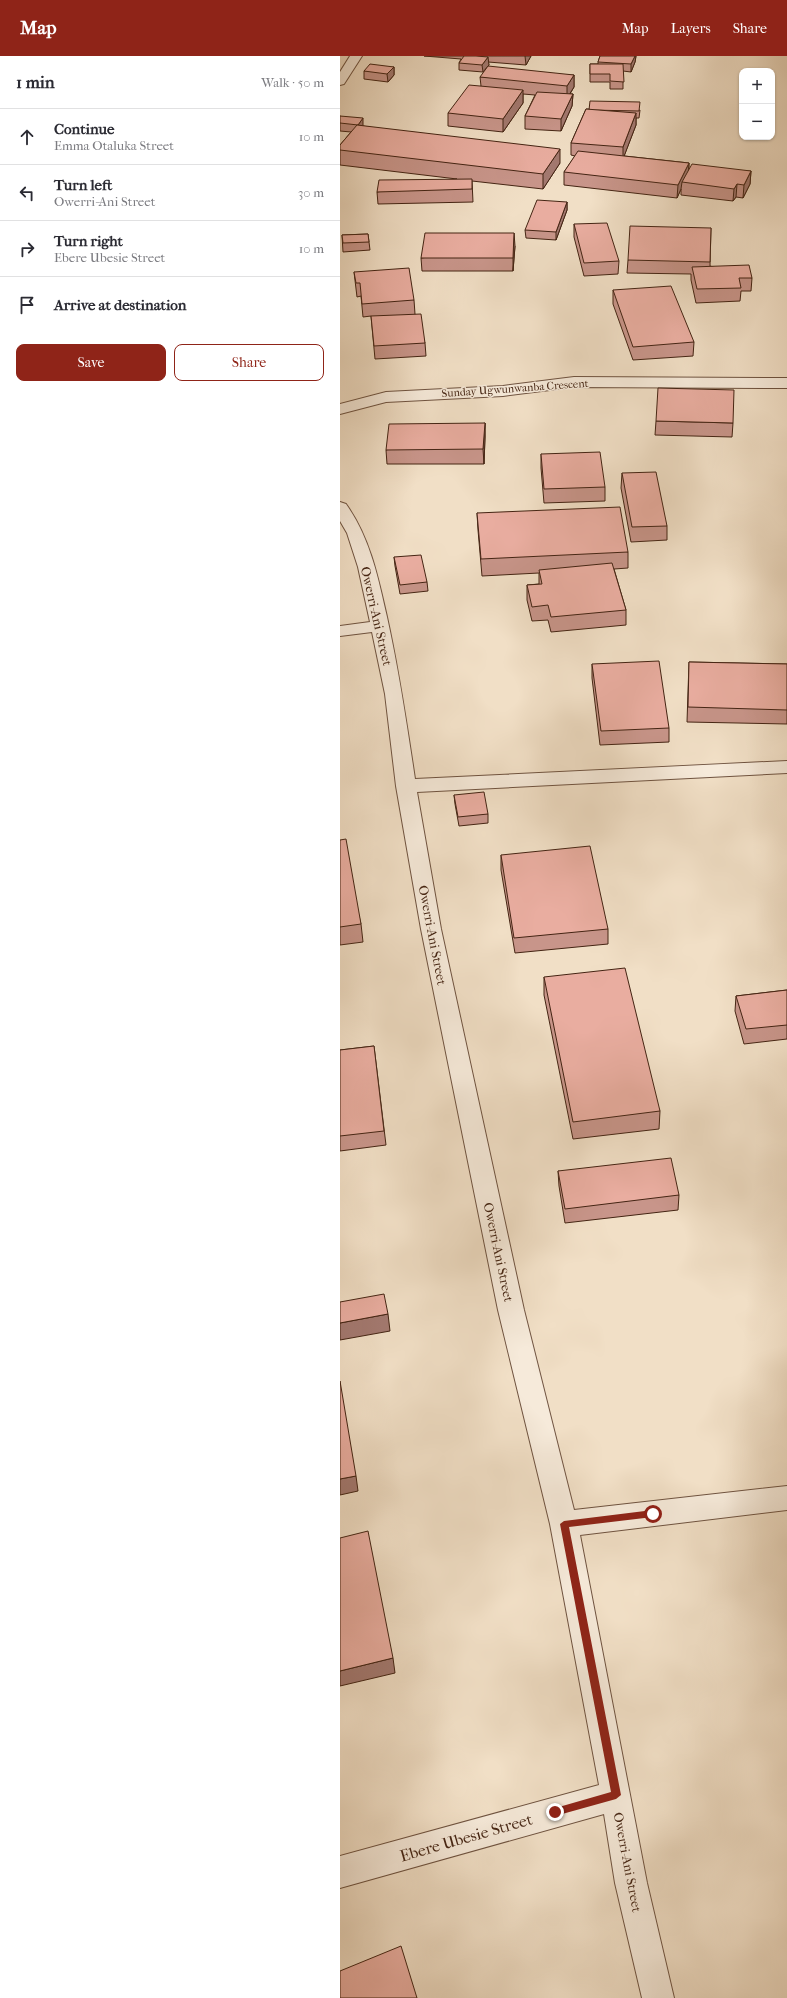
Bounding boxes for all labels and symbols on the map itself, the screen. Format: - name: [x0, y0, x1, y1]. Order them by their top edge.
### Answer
- street label: Sunday Ugwunwanba Crescent: [441, 377, 589, 400]
- street label: Owerri-Ani Street: [358, 565, 395, 668]
- street label: Owerri-Ani Street: [415, 884, 450, 987]
- street label: Owerri-Ani Street: [481, 1201, 516, 1304]
- route start: [644, 1505, 662, 1523]
- route end: [546, 1803, 564, 1821]
- street label: Ebere Ubesie Street: [398, 1809, 535, 1865]
- street label: Owerri-Ani Street: [610, 1811, 645, 1914]

